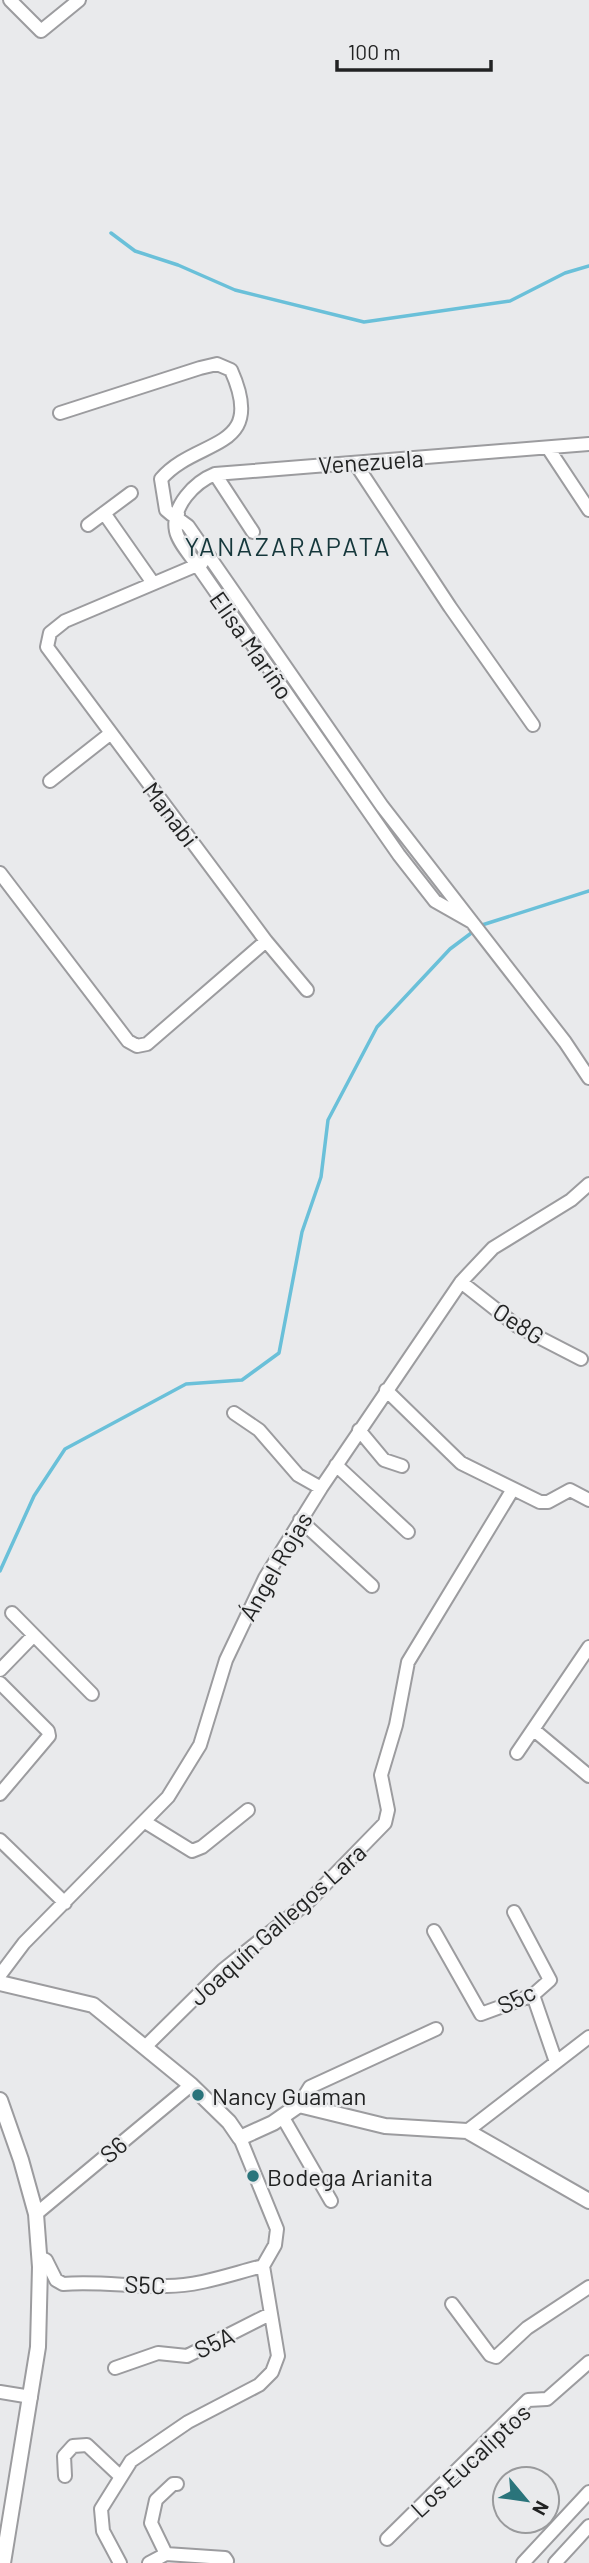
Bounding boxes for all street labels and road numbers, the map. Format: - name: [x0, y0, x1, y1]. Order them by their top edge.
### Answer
- street label: Venezuela: [317, 443, 425, 479]
- street label: Elisa Mariño: [204, 585, 300, 705]
- street label: Manabi: [137, 776, 205, 852]
- street label: Oe8G: [488, 1296, 550, 1350]
- street label: Ángel Rojas: [232, 1506, 318, 1626]
- street label: Joaquín Gallegos Lara: [183, 1837, 371, 2011]
- street label: S5c: [492, 1976, 540, 2020]
- street label: S6: [94, 2129, 132, 2169]
- street label: S5C: [124, 2268, 166, 2300]
- street label: S5A: [189, 2320, 239, 2364]
- street label: Los Eucaliptos: [404, 2397, 536, 2523]

